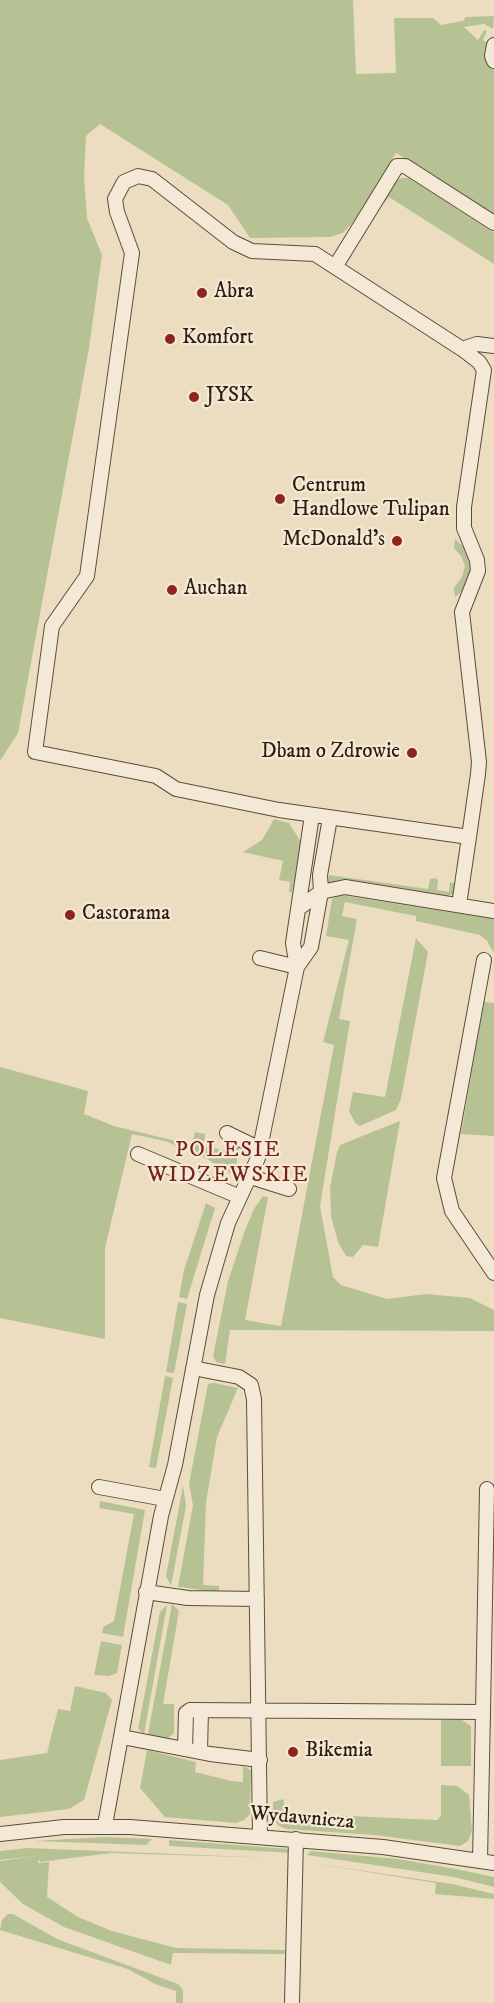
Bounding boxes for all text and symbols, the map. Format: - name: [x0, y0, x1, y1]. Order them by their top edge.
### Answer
- place label: Abra: [214, 280, 254, 306]
- marker: Abra: [195, 286, 209, 300]
- place label: Komfort: [182, 326, 254, 352]
- marker: Komfort: [163, 332, 177, 346]
- place label: JYSK: [206, 384, 254, 410]
- marker: JYSK: [187, 390, 201, 404]
- place label: Centrum Handlowe Tulipan: [292, 474, 450, 524]
- marker: Centrum Handlowe Tulipan: [273, 492, 287, 506]
- place label: McDonald's: [282, 528, 385, 554]
- marker: McDonald's: [390, 534, 404, 548]
- place label: Auchan: [184, 577, 247, 603]
- marker: Auchan: [165, 583, 179, 597]
- place label: Dbam o Zdrowie: [261, 740, 400, 766]
- marker: Dbam o Zdrowie: [405, 746, 419, 760]
- place label: Castorama: [82, 902, 170, 928]
- marker: Castorama: [63, 908, 77, 922]
- district label: POLESIE WIDZEWSKIE: [147, 1138, 309, 1190]
- place label: Bikemia: [305, 1739, 373, 1765]
- marker: Bikemia: [286, 1745, 300, 1759]
- street label: Wydawnicza: [249, 1802, 355, 1836]

